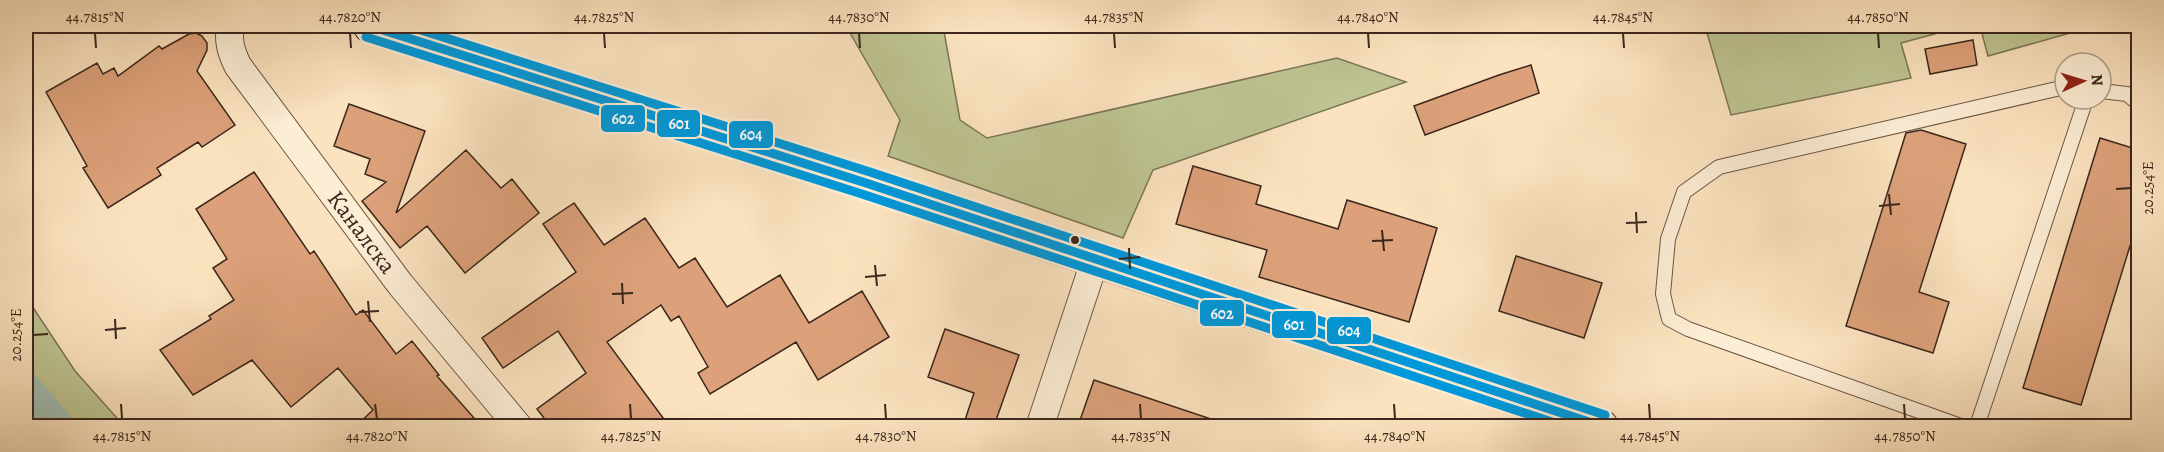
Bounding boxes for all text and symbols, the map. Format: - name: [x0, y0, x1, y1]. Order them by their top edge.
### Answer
- text: 44.7815°N: [66, 7, 125, 27]
- text: 44.7820°N: [319, 7, 381, 27]
- text: 44.7825°N: [574, 7, 635, 27]
- text: 44.7830°N: [828, 7, 890, 27]
- text: 44.7835°N: [1084, 7, 1144, 27]
- text: 44.7840°N: [1337, 7, 1399, 27]
- text: 44.7845°N: [1593, 7, 1653, 27]
- text: 44.7850°N: [1847, 7, 1909, 27]
- north arrow: [2053, 51, 2113, 111]
- text: N: [2086, 73, 2108, 87]
- line badge: 602: [600, 104, 646, 133]
- text: 602: [611, 108, 635, 130]
- line badge: 601: [656, 109, 701, 138]
- text: 601: [668, 113, 690, 135]
- line badge: 604: [728, 120, 774, 149]
- text: 604: [739, 124, 763, 146]
- text: 20.254°E: [2138, 161, 2158, 215]
- street label: Каналска: [320, 184, 404, 280]
- unlabelled marker: [1069, 234, 1081, 246]
- line badge: 602: [1199, 299, 1245, 327]
- text: 602: [1210, 303, 1234, 325]
- text: 20.254°E: [6, 308, 26, 362]
- line badge: 601: [1271, 310, 1317, 339]
- text: 601: [1283, 314, 1305, 336]
- line badge: 604: [1326, 316, 1372, 345]
- text: 604: [1337, 320, 1361, 342]
- text: 44.7815°N: [93, 426, 152, 446]
- text: 44.7820°N: [346, 426, 408, 446]
- text: 44.7825°N: [601, 426, 662, 446]
- text: 44.7830°N: [855, 426, 917, 446]
- text: 44.7835°N: [1111, 426, 1171, 446]
- text: 44.7840°N: [1364, 426, 1426, 446]
- text: 44.7845°N: [1620, 426, 1680, 446]
- text: 44.7850°N: [1874, 426, 1936, 446]

